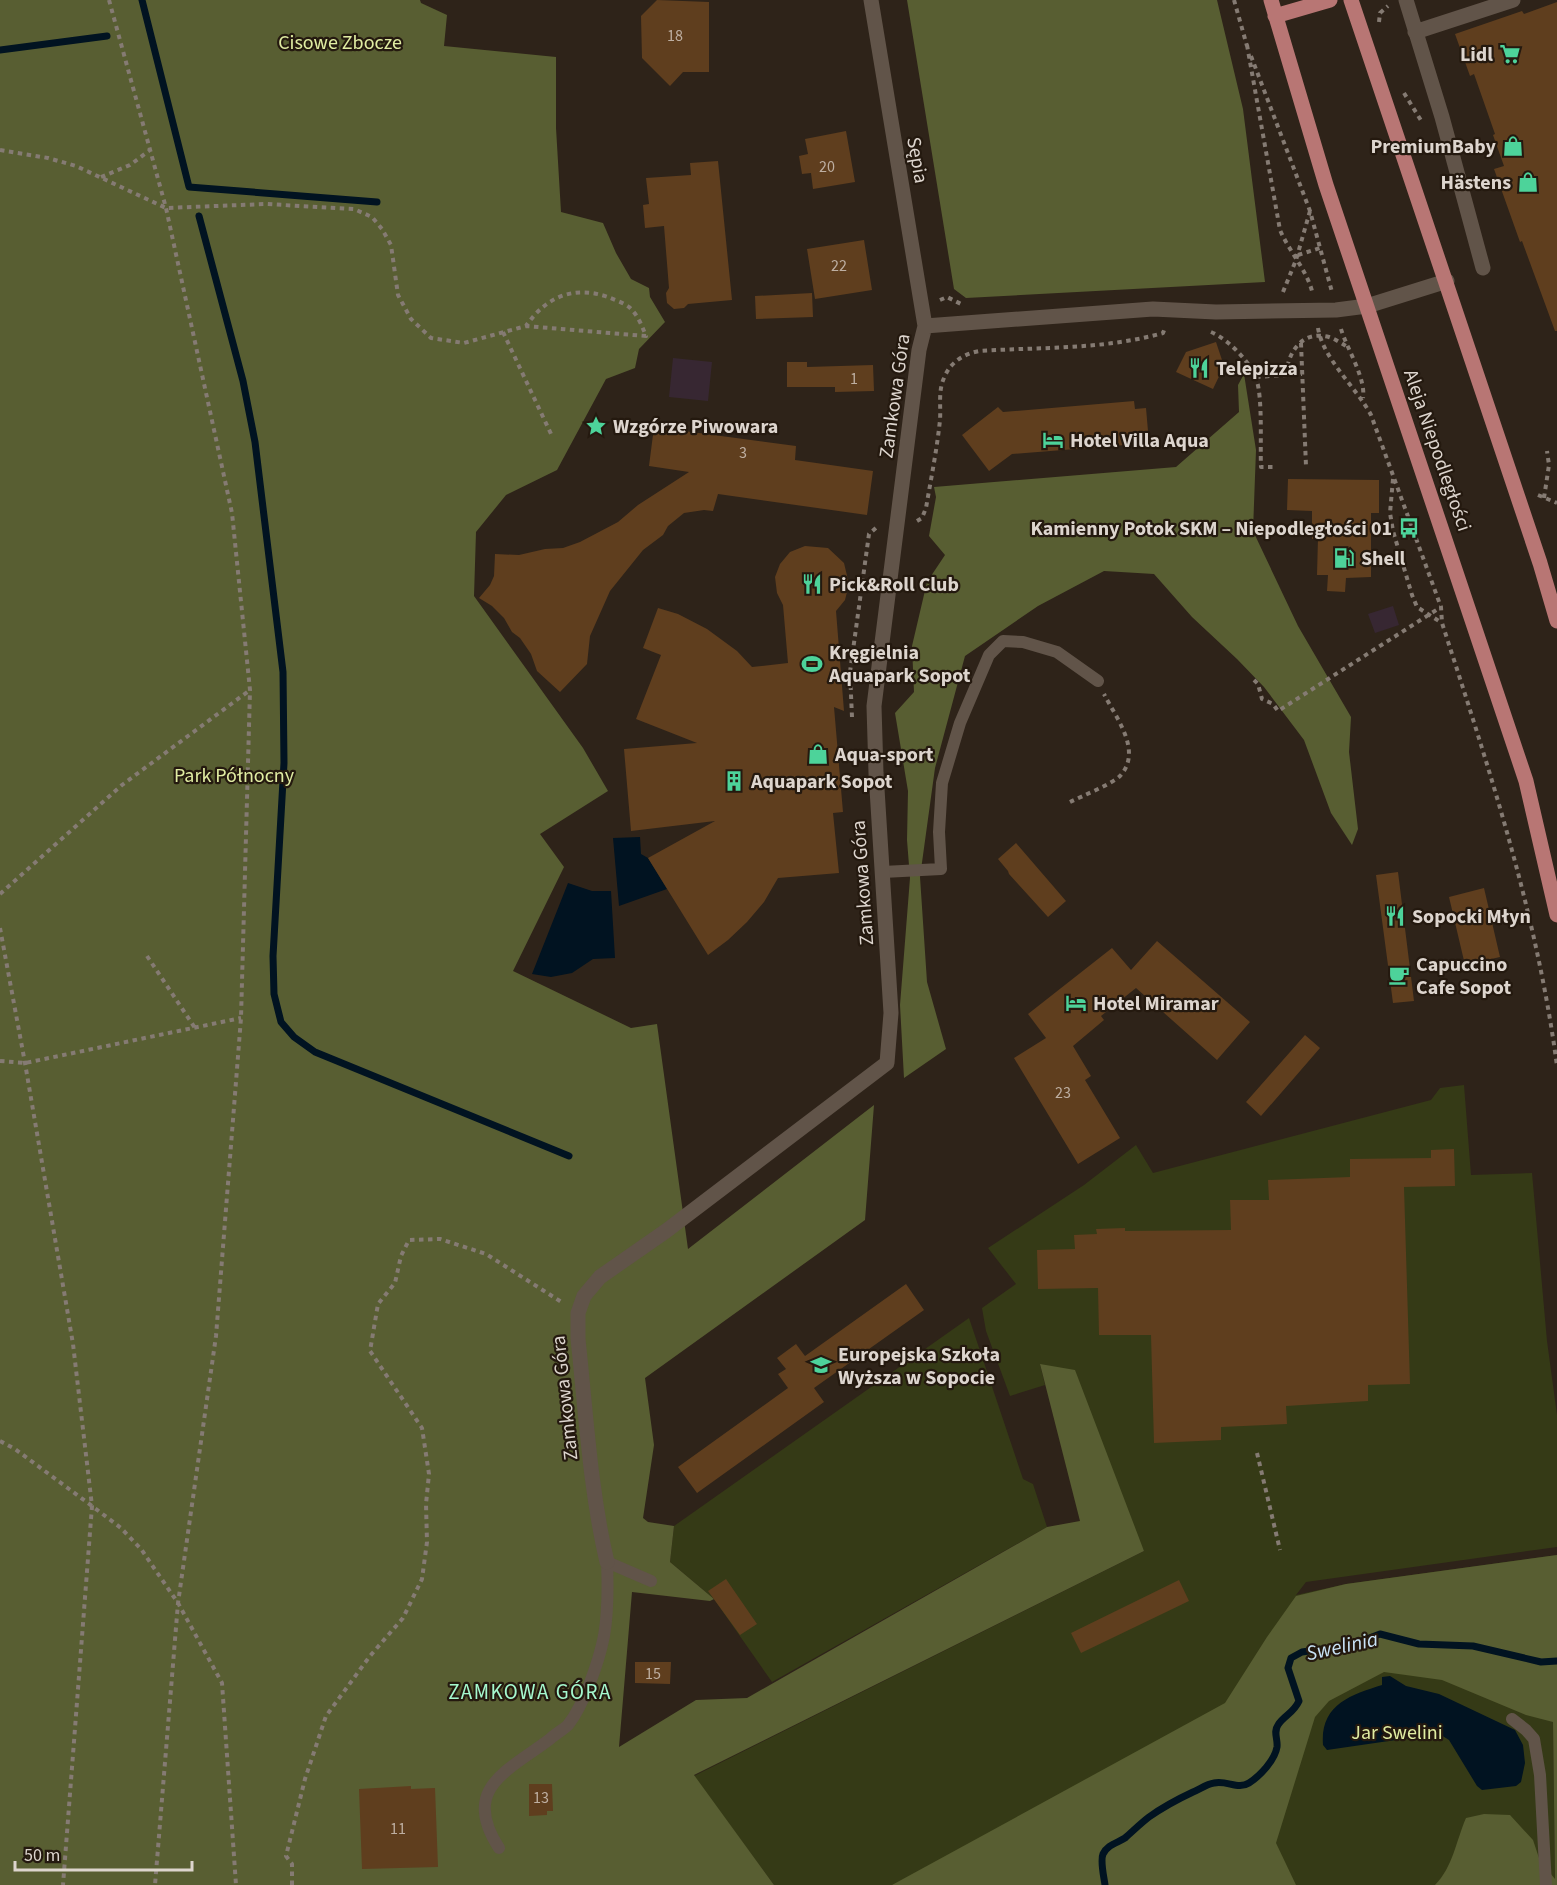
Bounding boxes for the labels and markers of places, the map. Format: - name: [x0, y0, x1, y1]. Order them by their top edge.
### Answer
- place label: Lidl: [1460, 41, 1493, 69]
- supermarket icon: Lidl: [1498, 42, 1522, 66]
- place label: PremiumBaby: [1370, 133, 1497, 161]
- shop icon: PremiumBaby: [1501, 134, 1525, 158]
- place label: Hästens: [1441, 169, 1511, 197]
- shop icon: Hästens: [1516, 170, 1540, 194]
- place label: Telepizza: [1216, 355, 1298, 383]
- restaurant icon: Telepizza: [1187, 356, 1211, 380]
- place label: Wzgórze Piwowara: [613, 413, 778, 441]
- place icon: Wzgórze Piwowara: [584, 414, 608, 438]
- place label: Hotel Villa Aqua: [1070, 427, 1209, 455]
- hotel icon: Hotel Villa Aqua: [1041, 428, 1065, 452]
- place label: Kamienny Potok SKM – Niepodległości 01: [1030, 515, 1392, 543]
- bus stop icon: Kamienny Potok SKM – Niepodległości 01: [1397, 516, 1421, 540]
- place label: Shell: [1361, 545, 1406, 573]
- fuel station icon: Shell: [1332, 546, 1356, 570]
- place label: Pick&Roll Club: [829, 571, 959, 599]
- restaurant icon: Pick&Roll Club: [800, 572, 824, 596]
- place label: Kręgielnia Aquapark Sopot: [828, 639, 971, 690]
- sports icon: Kręgielnia Aquapark Sopot: [800, 652, 824, 676]
- place label: Aqua-sport: [834, 741, 934, 769]
- shop icon: Aqua-sport: [806, 742, 830, 766]
- place label: Aquapark Sopot: [750, 768, 893, 796]
- building icon: Aquapark Sopot: [722, 769, 746, 793]
- place label: Sopocki Młyn: [1412, 903, 1531, 931]
- restaurant icon: Sopocki Młyn: [1383, 904, 1407, 928]
- place label: Capuccino Cafe Sopot: [1416, 951, 1511, 1002]
- cafe icon: Capuccino Cafe Sopot: [1387, 963, 1411, 987]
- place label: Hotel Miramar: [1093, 990, 1219, 1018]
- hotel icon: Hotel Miramar: [1064, 991, 1088, 1015]
- place label: Europejska Szkoła Wyższa w Sopocie: [838, 1341, 1000, 1392]
- school or university icon: Europejska Szkoła Wyższa w Sopocie: [809, 1353, 833, 1377]

